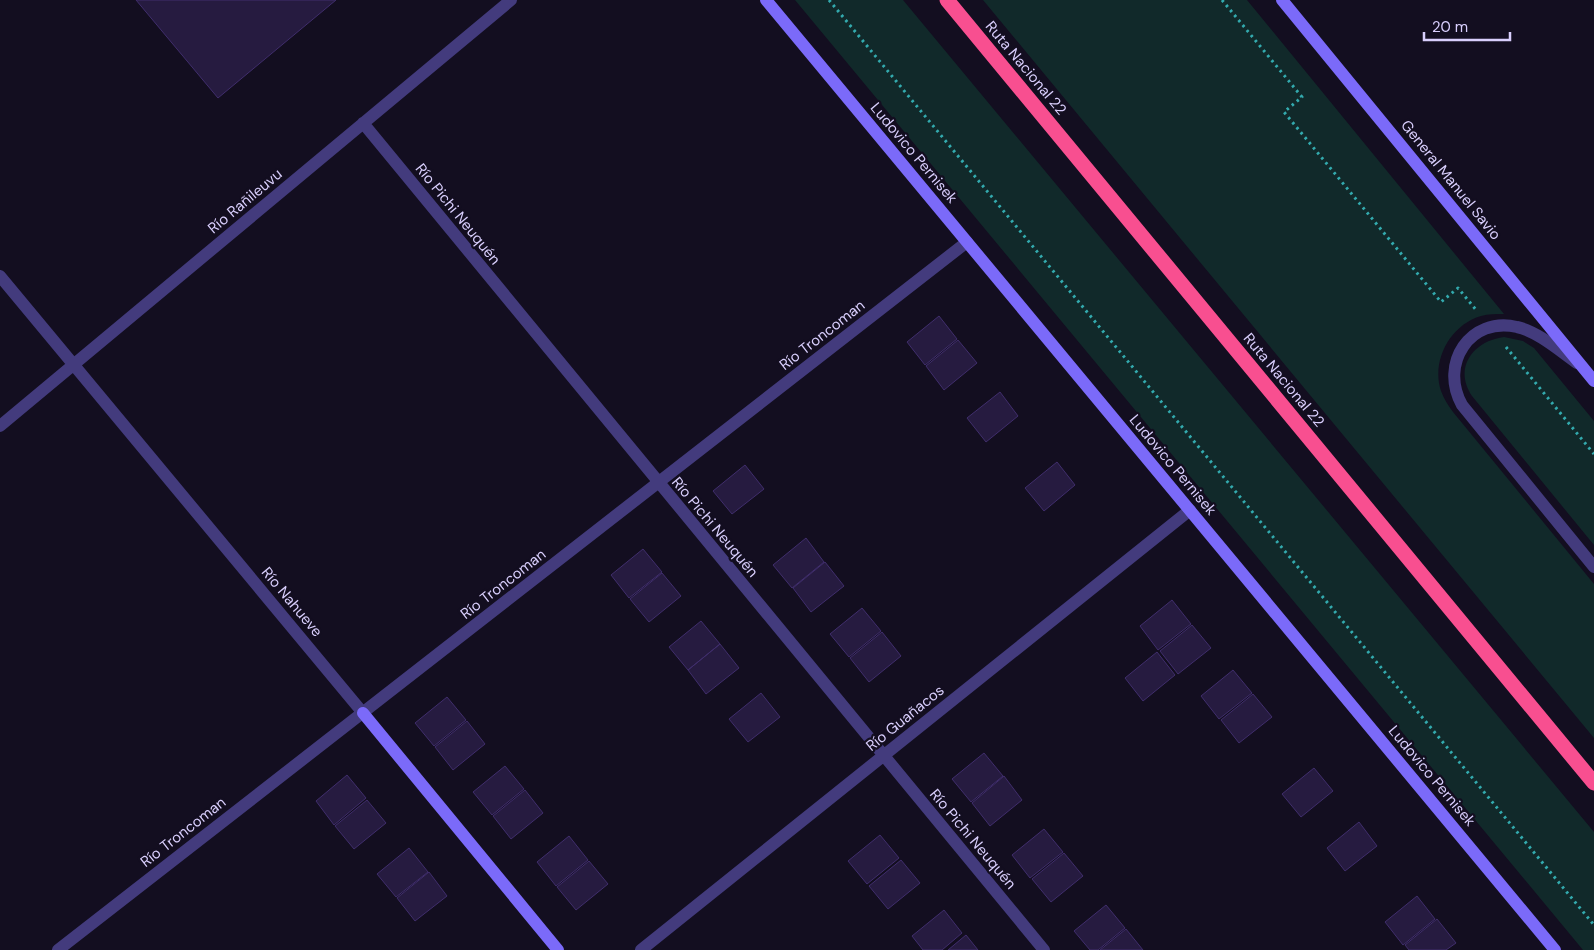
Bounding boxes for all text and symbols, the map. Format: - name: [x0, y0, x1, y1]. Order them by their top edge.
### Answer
- scale bar: [1424, 10, 1510, 42]
- street label: Ruta Nacional 22: [981, 17, 1071, 119]
- text: 20 m: [1432, 17, 1468, 37]
- street label: Ludovico Pernisek: [866, 98, 962, 208]
- street label: General Manuel Savio: [1396, 116, 1506, 244]
- street label: Río Pichi Neuquén: [411, 159, 505, 269]
- street label: Río Rañileuvu: [204, 164, 286, 238]
- street label: Río Troncoman: [775, 295, 869, 375]
- street label: Ruta Nacional 22: [1239, 329, 1329, 431]
- street label: Ludovico Pernisek: [1125, 410, 1221, 520]
- street label: Río Pichi Neuquén: [667, 473, 763, 581]
- street label: Río Troncoman: [456, 544, 550, 624]
- street label: Río Nahueve: [257, 563, 327, 641]
- street label: Río Guañacos: [862, 680, 948, 756]
- street label: Ludovico Pernisek: [1384, 721, 1480, 831]
- street label: Río Pichi Neuquén: [925, 785, 1021, 893]
- street label: Río Troncoman: [136, 792, 230, 872]

